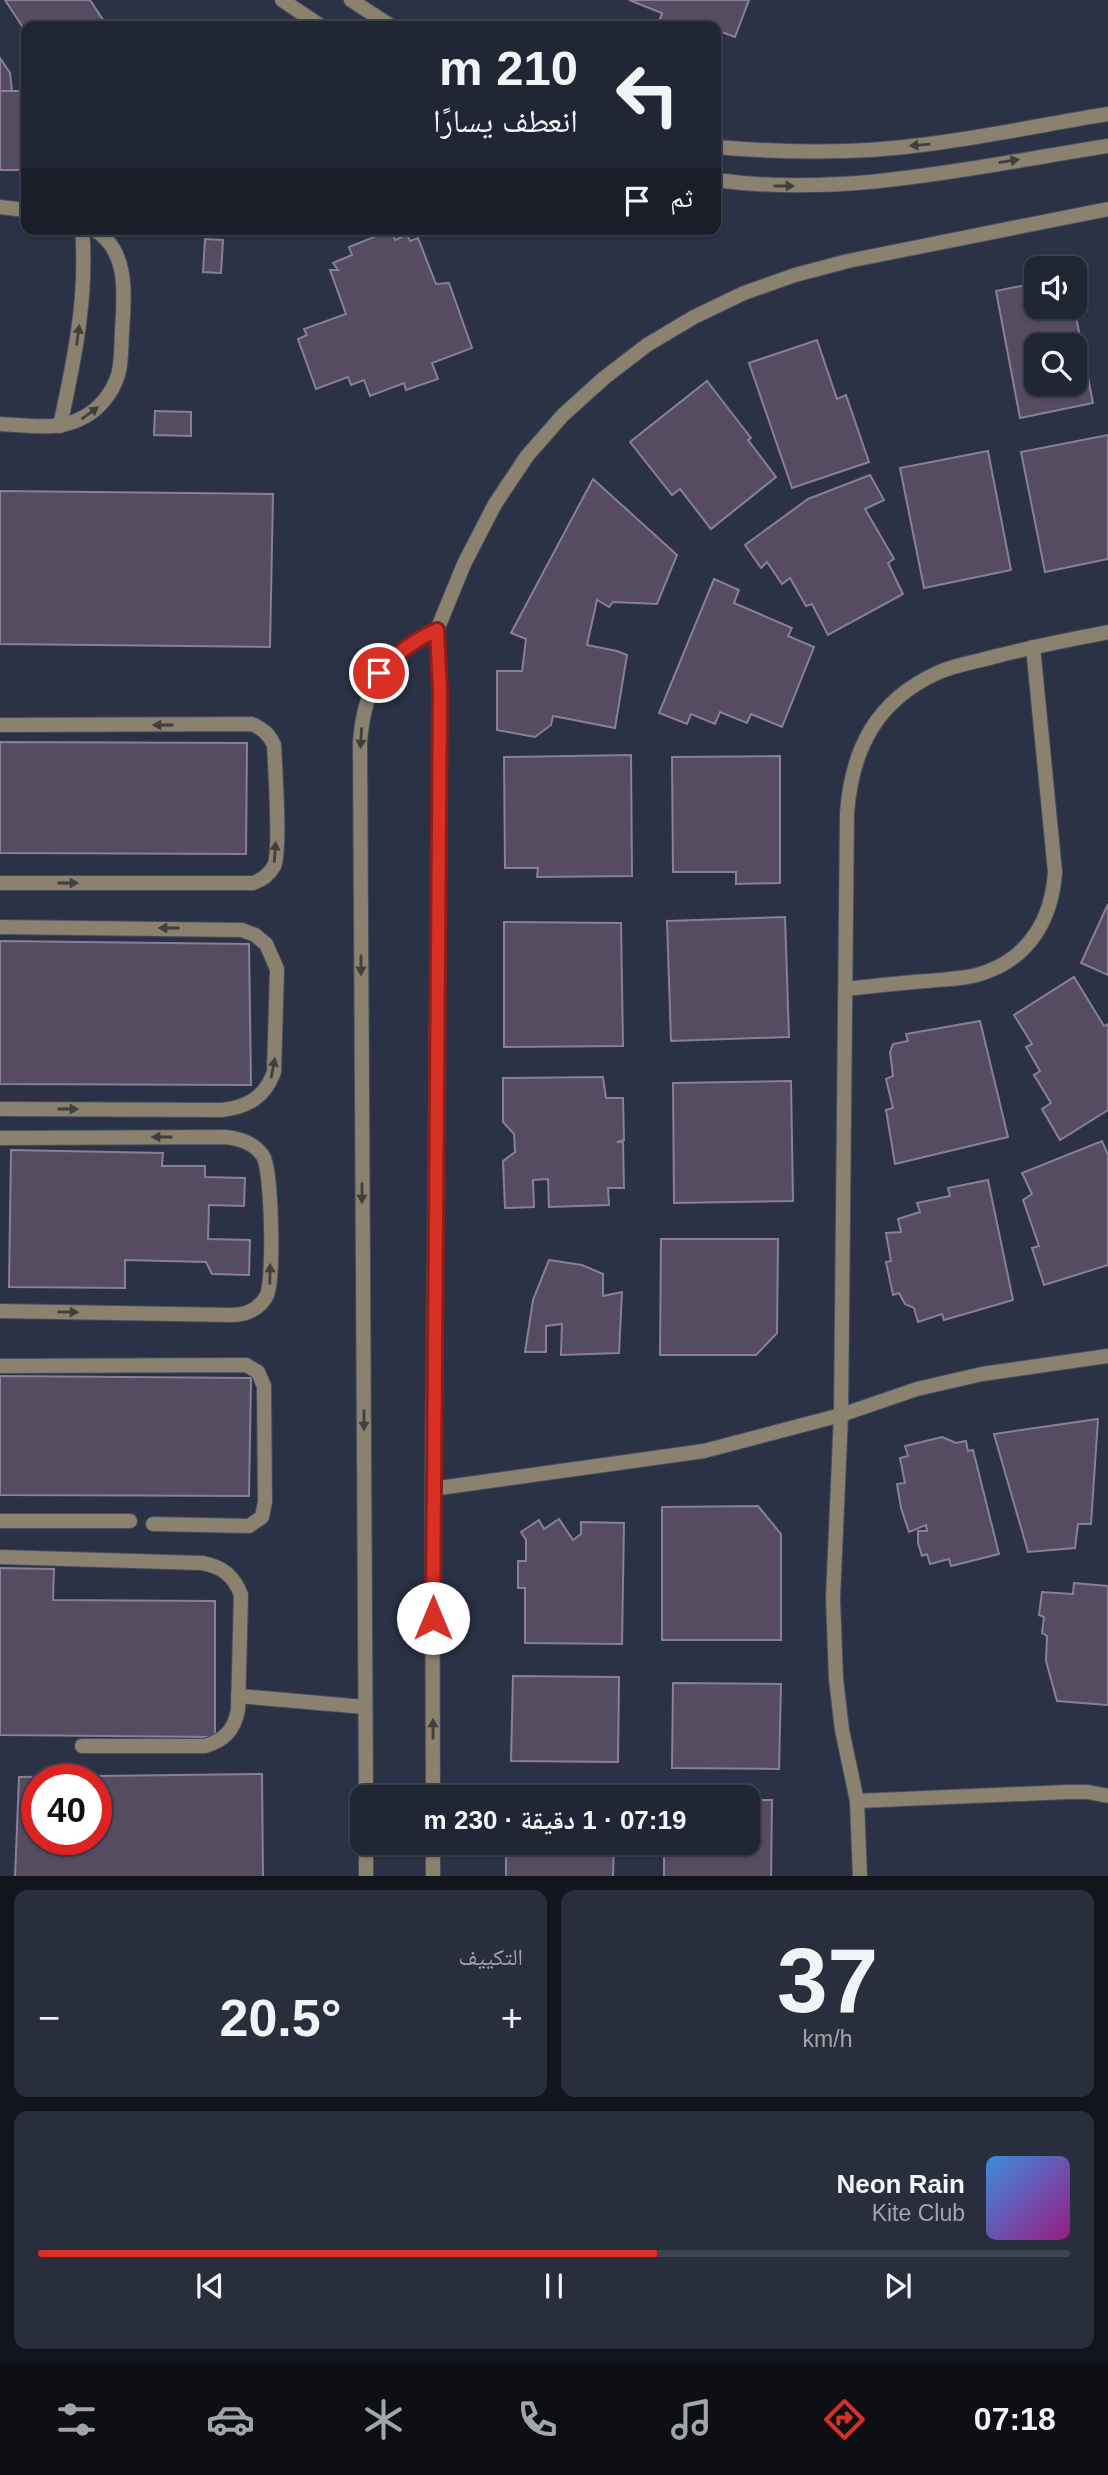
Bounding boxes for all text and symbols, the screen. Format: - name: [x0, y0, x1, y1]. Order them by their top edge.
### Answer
- text: 210 m: [439, 41, 578, 95]
- icon: left: [602, 49, 693, 140]
- text: انعطف يسارًا: [433, 103, 578, 139]
- one-way arrow: [909, 139, 931, 150]
- one-way arrow: [998, 155, 1020, 166]
- one-way arrow: [773, 180, 795, 192]
- icon: arrive: [618, 182, 656, 220]
- text: ثم: [670, 183, 693, 213]
- map controls: [1024, 256, 1087, 396]
- button: sound: [1024, 256, 1087, 319]
- one-way arrow: [72, 324, 83, 346]
- button: search: [1024, 333, 1087, 396]
- one-way arrow: [80, 406, 99, 420]
- pin: [349, 643, 409, 703]
- icon: arrive: [360, 654, 398, 692]
- one-way arrow: [151, 719, 173, 730]
- one-way arrow: [355, 727, 366, 749]
- one-way arrow: [270, 840, 281, 862]
- one-way arrow: [57, 877, 79, 889]
- one-way arrow: [158, 923, 180, 934]
- one-way arrow: [355, 955, 367, 977]
- one-way arrow: [268, 1057, 279, 1079]
- one-way arrow: [57, 1103, 79, 1115]
- one-way arrow: [150, 1131, 172, 1143]
- one-way arrow: [356, 1182, 368, 1204]
- one-way arrow: [264, 1263, 275, 1285]
- one-way arrow: [57, 1306, 79, 1318]
- one-way arrow: [358, 1410, 369, 1432]
- position arrow: [396, 1581, 470, 1655]
- one-way arrow: [427, 1718, 439, 1740]
- speed limit sign: 40: [21, 1764, 112, 1855]
- text: 07:19 · 1 دقيقة · 230 m: [424, 1805, 686, 1835]
- text: 37: [777, 1930, 878, 2031]
- text: التكييف: [458, 1944, 523, 1970]
- text: 20.5°: [219, 1989, 342, 2047]
- text: −: [38, 1997, 60, 2039]
- text: +: [501, 1997, 523, 2039]
- text: km/h: [803, 2026, 852, 2052]
- text: Neon Rain: [836, 2169, 965, 2199]
- text: Kite Club: [872, 2200, 965, 2226]
- icon: previous: [191, 2267, 229, 2305]
- icon: pause: [535, 2267, 573, 2305]
- icon: next: [879, 2267, 917, 2305]
- icon: filters: [52, 2395, 101, 2444]
- icon: car: [206, 2395, 255, 2444]
- icon: climate: [359, 2395, 408, 2444]
- icon: phone: [513, 2395, 562, 2444]
- icon: music: [667, 2395, 716, 2444]
- icon: directions: [820, 2395, 869, 2444]
- text: 07:18: [974, 2401, 1056, 2437]

